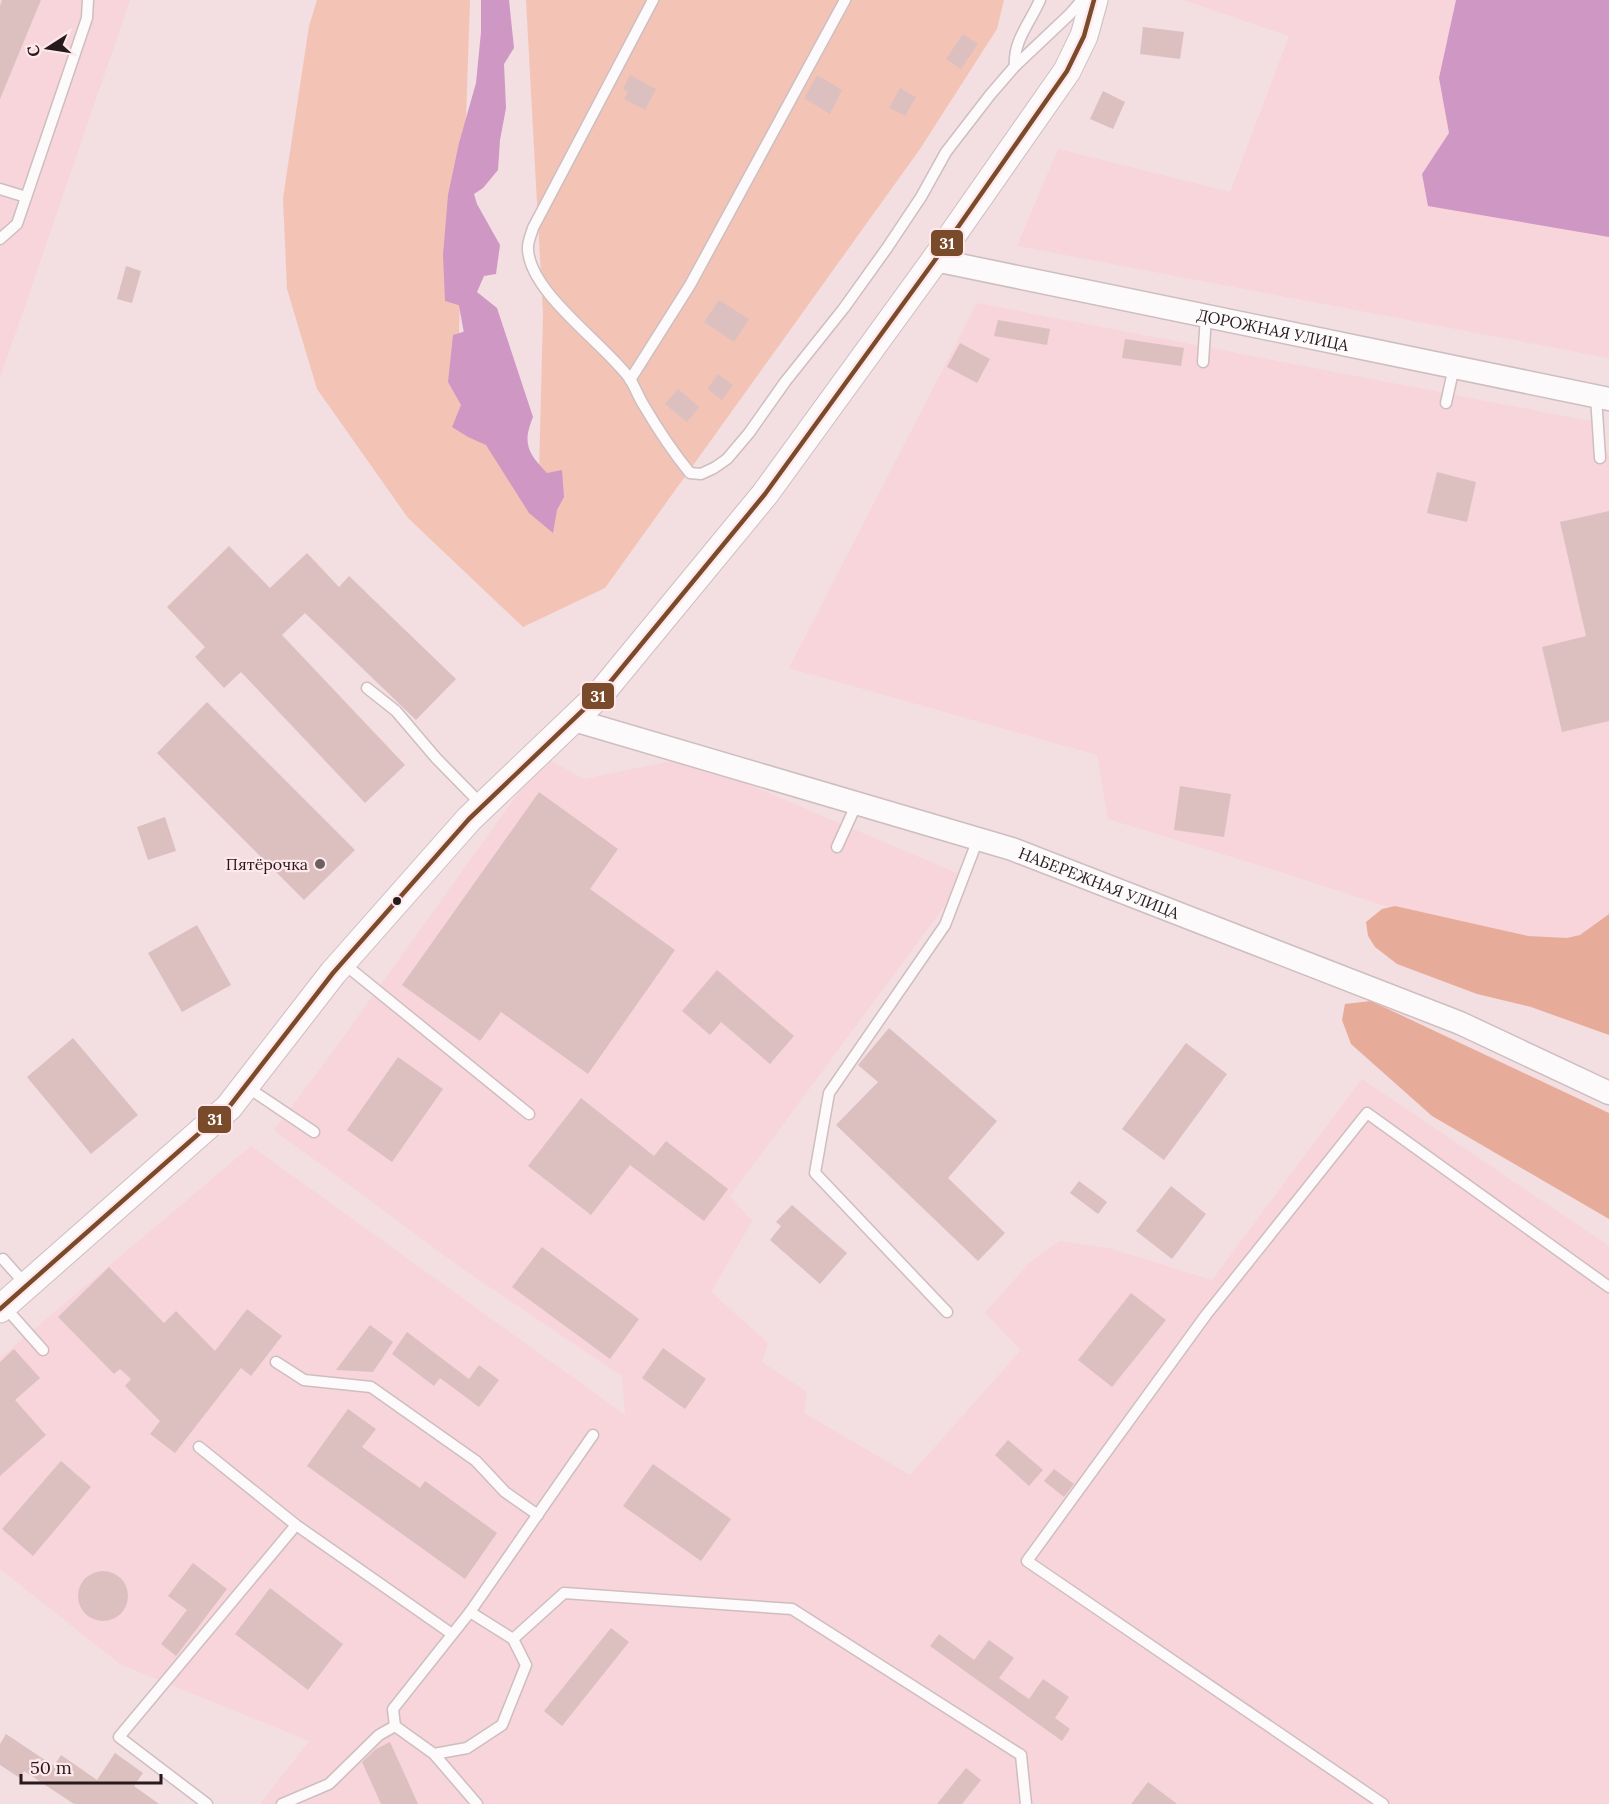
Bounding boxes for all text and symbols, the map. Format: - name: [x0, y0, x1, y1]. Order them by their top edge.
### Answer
- north arrow: [18, 18, 78, 78]
- text: С: [22, 44, 44, 59]
- line badge: 31: [930, 229, 964, 257]
- text: 31: [939, 233, 955, 253]
- street label: ДОРОЖНАЯ УЛИЦА: [1195, 304, 1352, 355]
- line badge: 31: [581, 682, 615, 710]
- text: 31: [590, 686, 606, 706]
- street label: НАБЕРЕЖНАЯ УЛИЦА: [1016, 843, 1183, 923]
- place label: Пятёрочка: [226, 854, 308, 874]
- marker: Пятёрочка: [313, 857, 327, 871]
- unlabelled marker: [391, 895, 403, 907]
- line badge: 31: [197, 1105, 232, 1134]
- text: 31: [207, 1109, 223, 1129]
- scale bar: [21, 1747, 160, 1785]
- text: 50 m: [30, 1756, 72, 1779]

